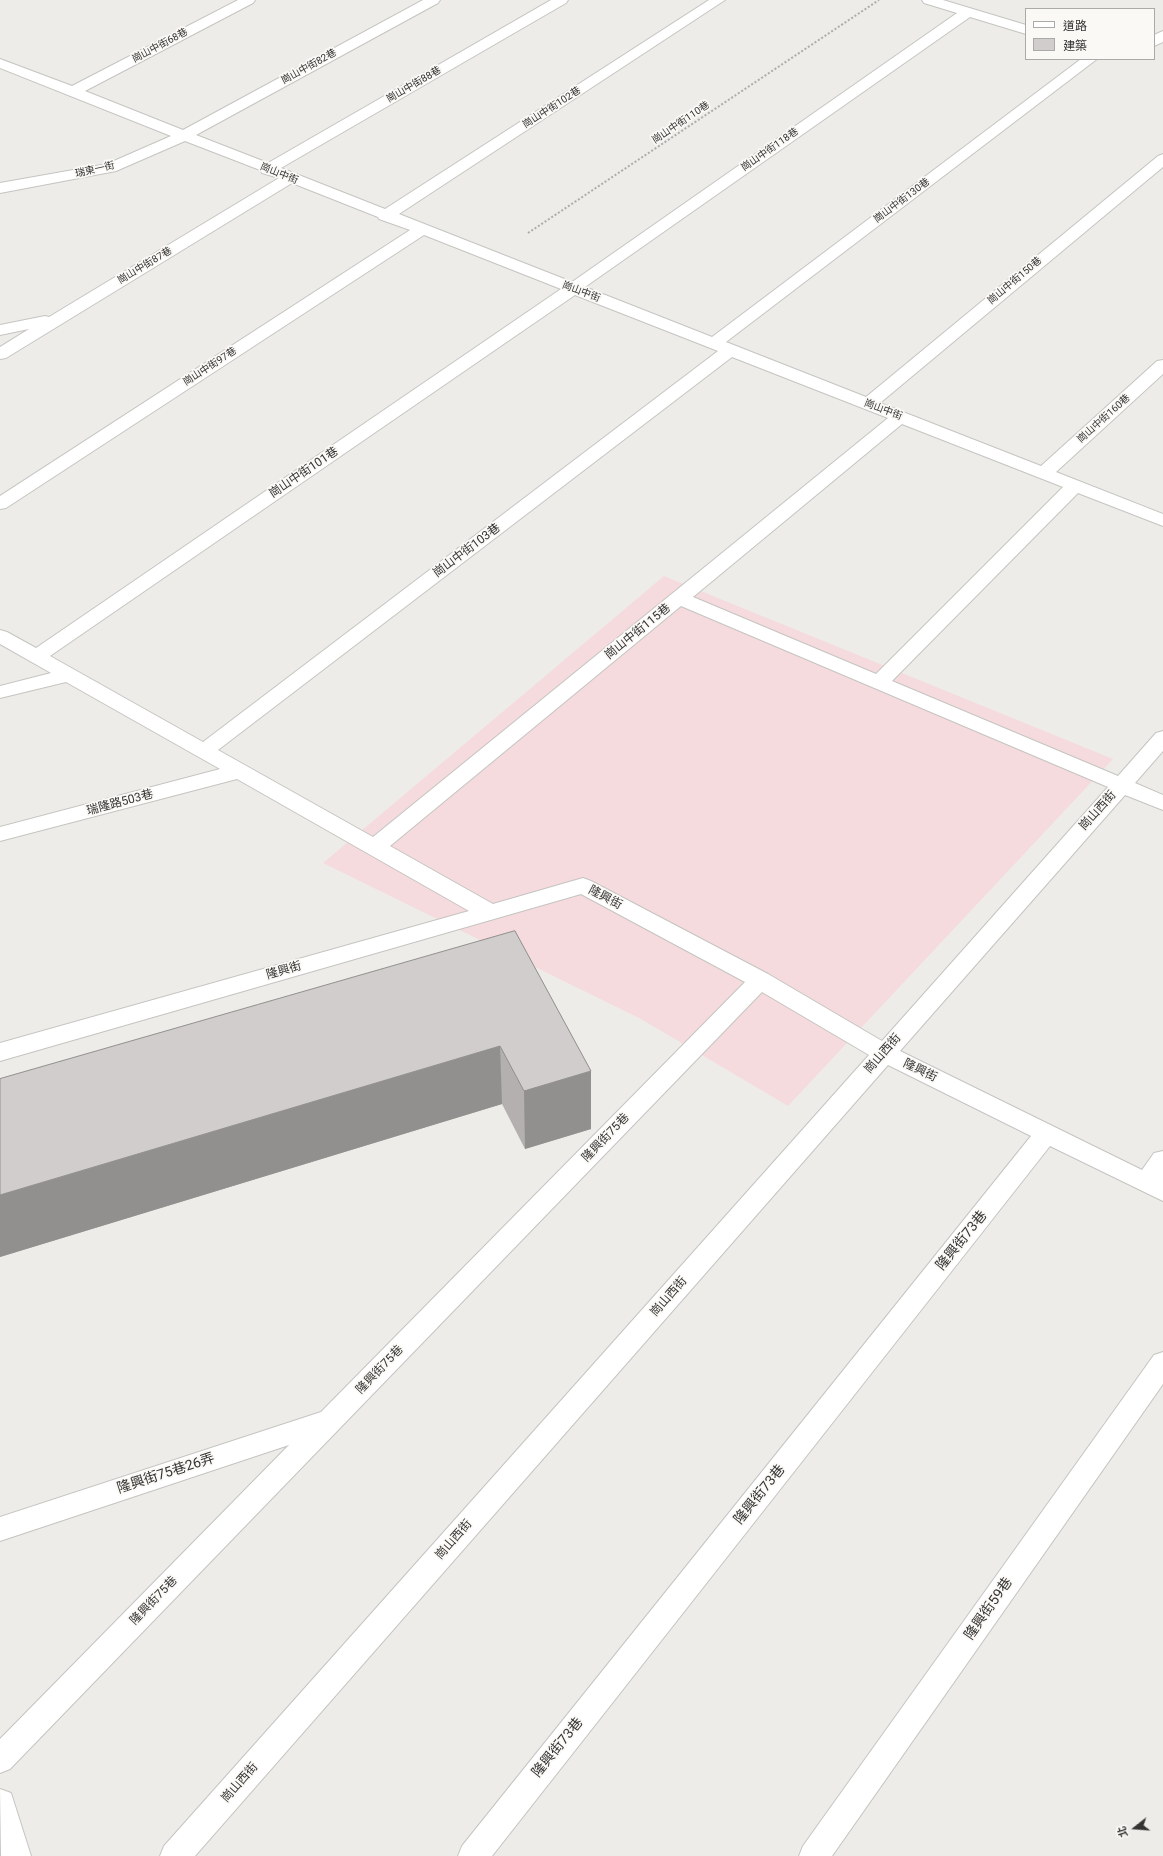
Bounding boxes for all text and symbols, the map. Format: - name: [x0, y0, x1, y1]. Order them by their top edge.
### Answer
- legend: [1025, 8, 1155, 60]
- text: 道路: [1063, 19, 1087, 33]
- street label: 崗山中街68巷: [130, 26, 190, 66]
- text: 建築: [1063, 39, 1087, 53]
- street label: 崗山中街82巷: [279, 47, 339, 87]
- street label: 崗山中街88巷: [384, 64, 444, 106]
- street label: 崗山中街102巷: [521, 85, 583, 131]
- street label: 崗山中街110巷: [650, 99, 712, 147]
- street label: 崗山中街118巷: [739, 126, 801, 174]
- street label: 瑞東一街: [74, 160, 116, 180]
- street label: 崗山中街: [258, 161, 300, 187]
- street label: 崗山中街130巷: [872, 176, 932, 226]
- street label: 崗山中街87巷: [116, 245, 174, 287]
- street label: 崗山中街150巷: [986, 255, 1044, 307]
- street label: 崗山中街: [560, 279, 602, 305]
- street label: 崗山中街97巷: [181, 345, 239, 389]
- street label: 崗山中街160巷: [1075, 392, 1133, 446]
- street label: 崗山中街: [862, 397, 904, 423]
- street label: 崗山中街101巷: [267, 445, 341, 501]
- street label: 崗山中街103巷: [431, 521, 503, 581]
- street label: 崗山中街115巷: [602, 601, 674, 663]
- street label: 瑞隆路503巷: [85, 787, 155, 819]
- street label: 崗山西街: [1077, 788, 1119, 834]
- street label: 隆興街: [586, 883, 624, 913]
- street label: 隆興街: [265, 959, 303, 983]
- street label: 崗山西街: [862, 1031, 904, 1077]
- street label: 隆興街: [901, 1057, 939, 1085]
- street label: 隆興街75巷: [579, 1111, 633, 1165]
- street label: 隆興街73巷: [933, 1208, 991, 1274]
- street label: 崗山西街: [648, 1274, 690, 1320]
- street label: 隆興街75巷: [353, 1343, 407, 1397]
- street label: 隆興街75巷26弄: [115, 1450, 217, 1498]
- street label: 隆興街73巷: [731, 1462, 789, 1528]
- street label: 崗山西街: [433, 1517, 475, 1563]
- street label: 隆興街75巷: [127, 1574, 181, 1628]
- street label: 隆興街59巷: [962, 1575, 1016, 1643]
- street label: 隆興街73巷: [529, 1715, 587, 1781]
- street label: 崗山西街: [219, 1760, 261, 1806]
- north arrow: [1115, 1808, 1155, 1848]
- text: 北: [1115, 1824, 1131, 1839]

